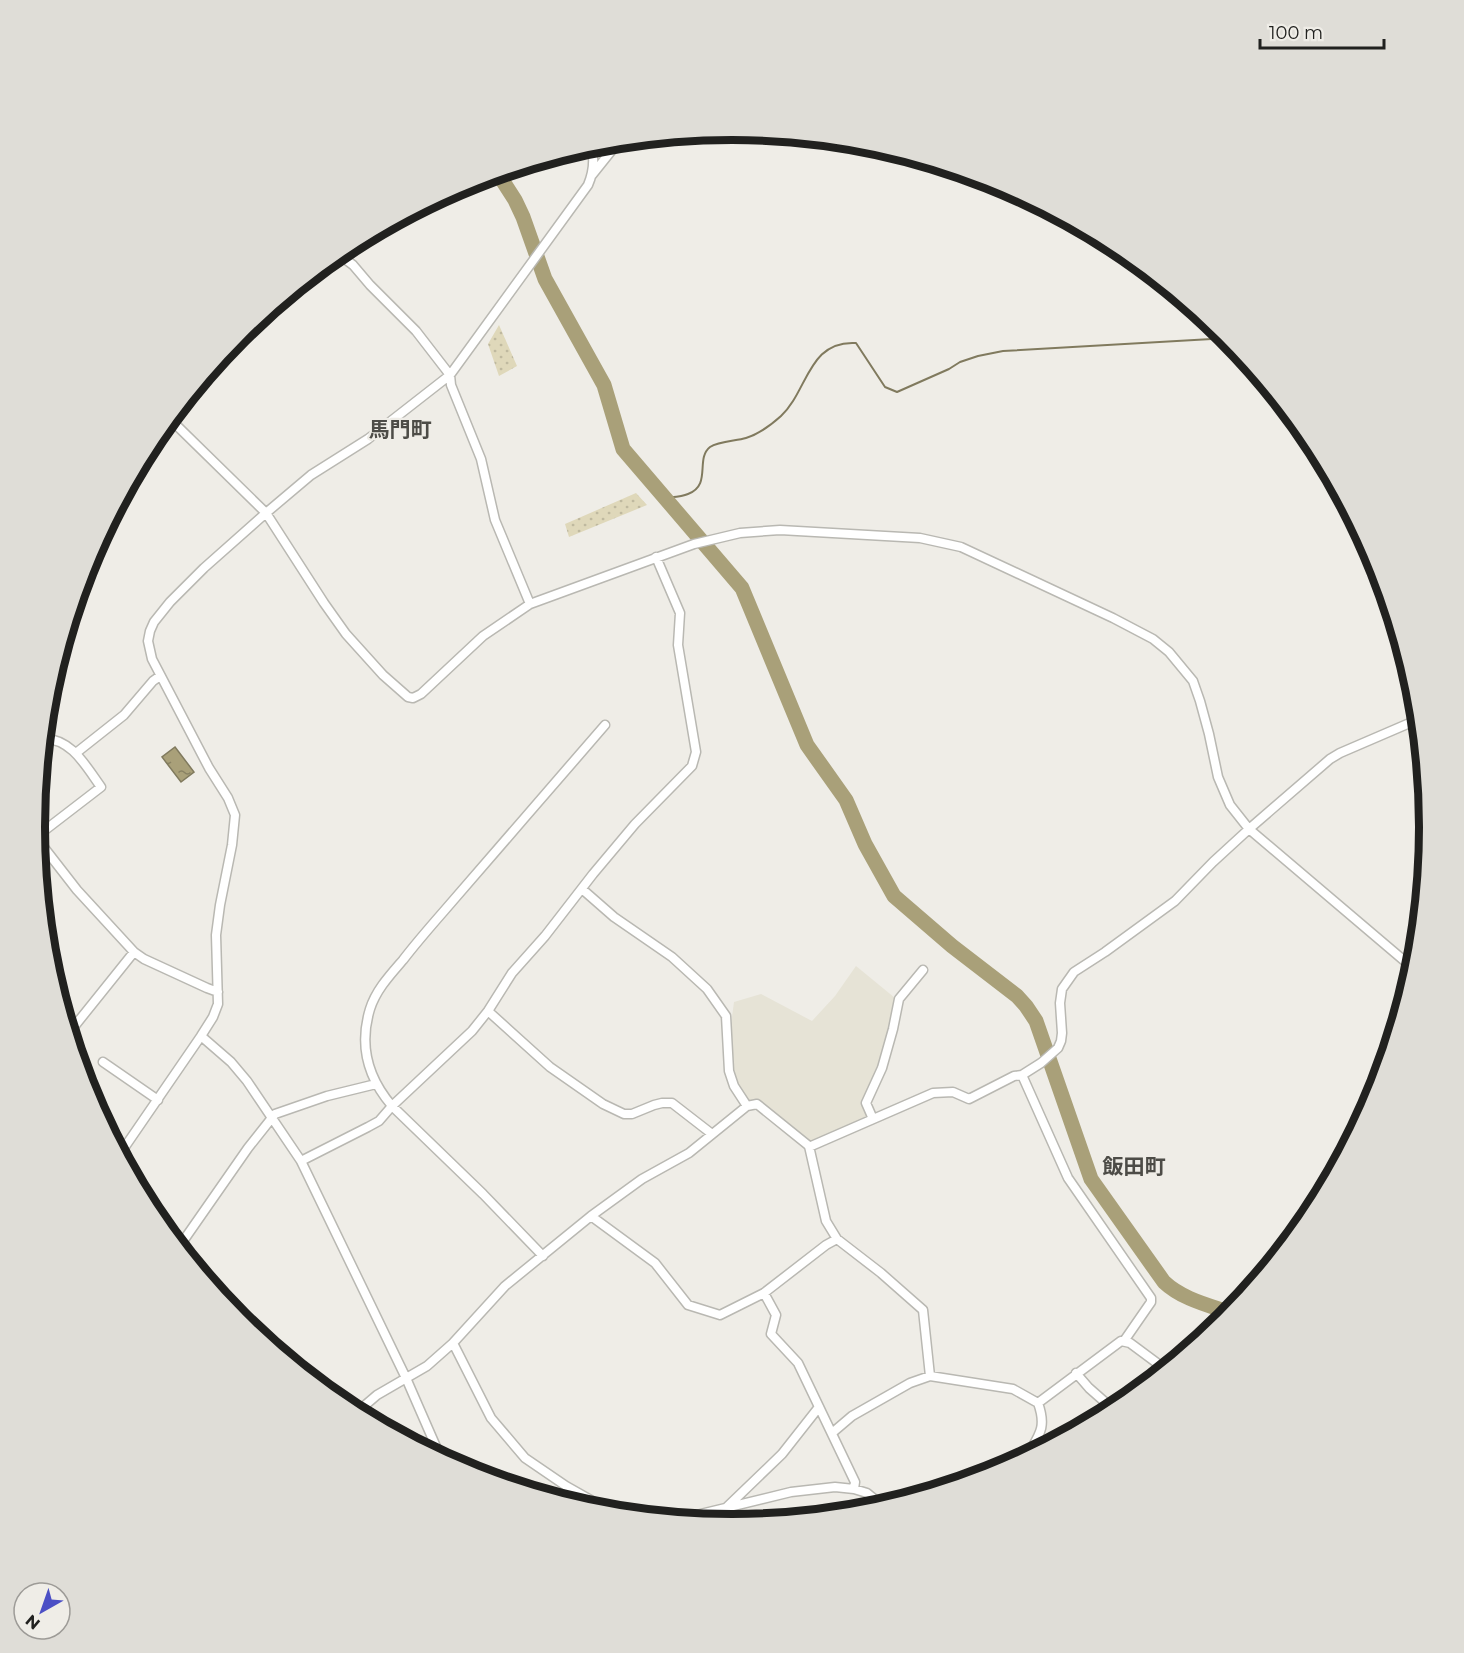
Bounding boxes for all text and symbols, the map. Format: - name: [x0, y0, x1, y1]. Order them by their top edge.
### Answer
- scale bar: [1260, 12, 1384, 50]
- text: 100 m: [1269, 22, 1323, 44]
- district label: 馬門町: [369, 417, 432, 442]
- district label: 飯田町: [1102, 1154, 1166, 1179]
- north arrow: [12, 1581, 72, 1641]
- text: N: [22, 1611, 44, 1634]

